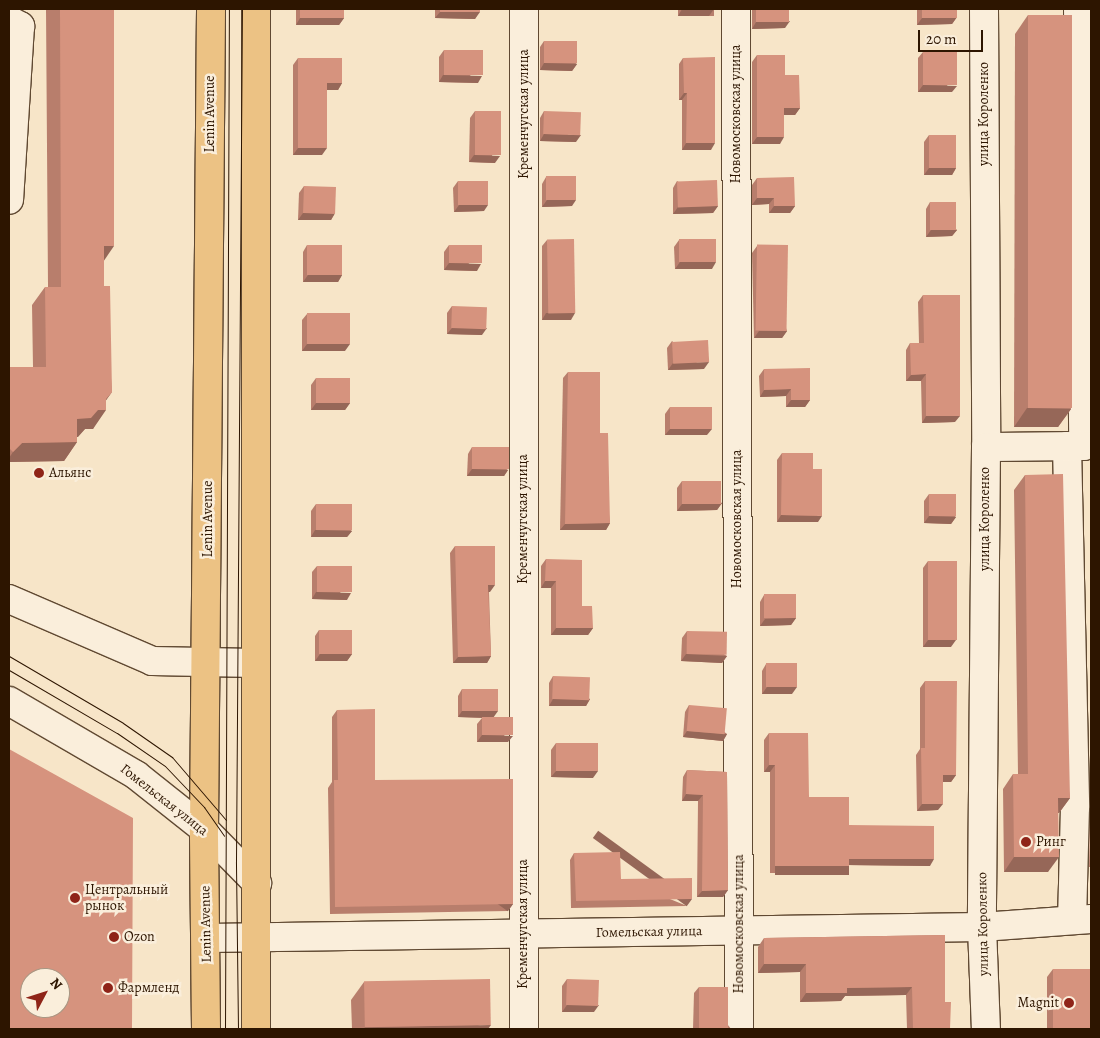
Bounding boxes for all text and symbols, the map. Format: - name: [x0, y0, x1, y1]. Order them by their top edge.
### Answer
- scale bar: [920, 20, 985, 52]
- text: 20 m: [926, 29, 957, 49]
- street label: Новомосковская улица: [728, 44, 744, 184]
- street label: Кременчугская улица: [516, 49, 532, 179]
- street label: улица Короленко: [976, 62, 992, 166]
- street label: Lenin Avenue: [202, 75, 218, 153]
- street label: Новомосковская улица: [729, 449, 745, 589]
- street label: Кременчугская улица: [515, 454, 531, 584]
- place label: Альянс: [49, 465, 91, 481]
- marker: Альянс: [33, 467, 45, 479]
- street label: улица Короленко: [977, 467, 993, 571]
- street label: Lenin Avenue: [200, 480, 216, 558]
- street label: Гомельская улица: [117, 761, 211, 839]
- place label: Ринг: [1036, 834, 1066, 850]
- marker: Ринг: [1020, 836, 1032, 848]
- street label: Новомосковская улица: [731, 854, 747, 994]
- street label: Кременчугская улица: [515, 859, 531, 989]
- street label: улица Короленко: [974, 872, 992, 976]
- place label: Центральный рынок: [85, 882, 168, 914]
- street label: Lenin Avenue: [197, 885, 215, 963]
- marker: Центральный рынок: [69, 892, 81, 904]
- street label: Гомельская улица: [596, 923, 702, 941]
- place label: Ozon: [124, 929, 155, 945]
- marker: Ozon: [108, 931, 120, 943]
- north arrow: [20, 968, 70, 1018]
- text: N: [46, 974, 67, 994]
- place label: Фармленд: [118, 980, 179, 996]
- marker: Фармленд: [102, 982, 114, 994]
- place label: Magnit: [1018, 995, 1059, 1011]
- marker: Magnit: [1063, 997, 1075, 1009]

